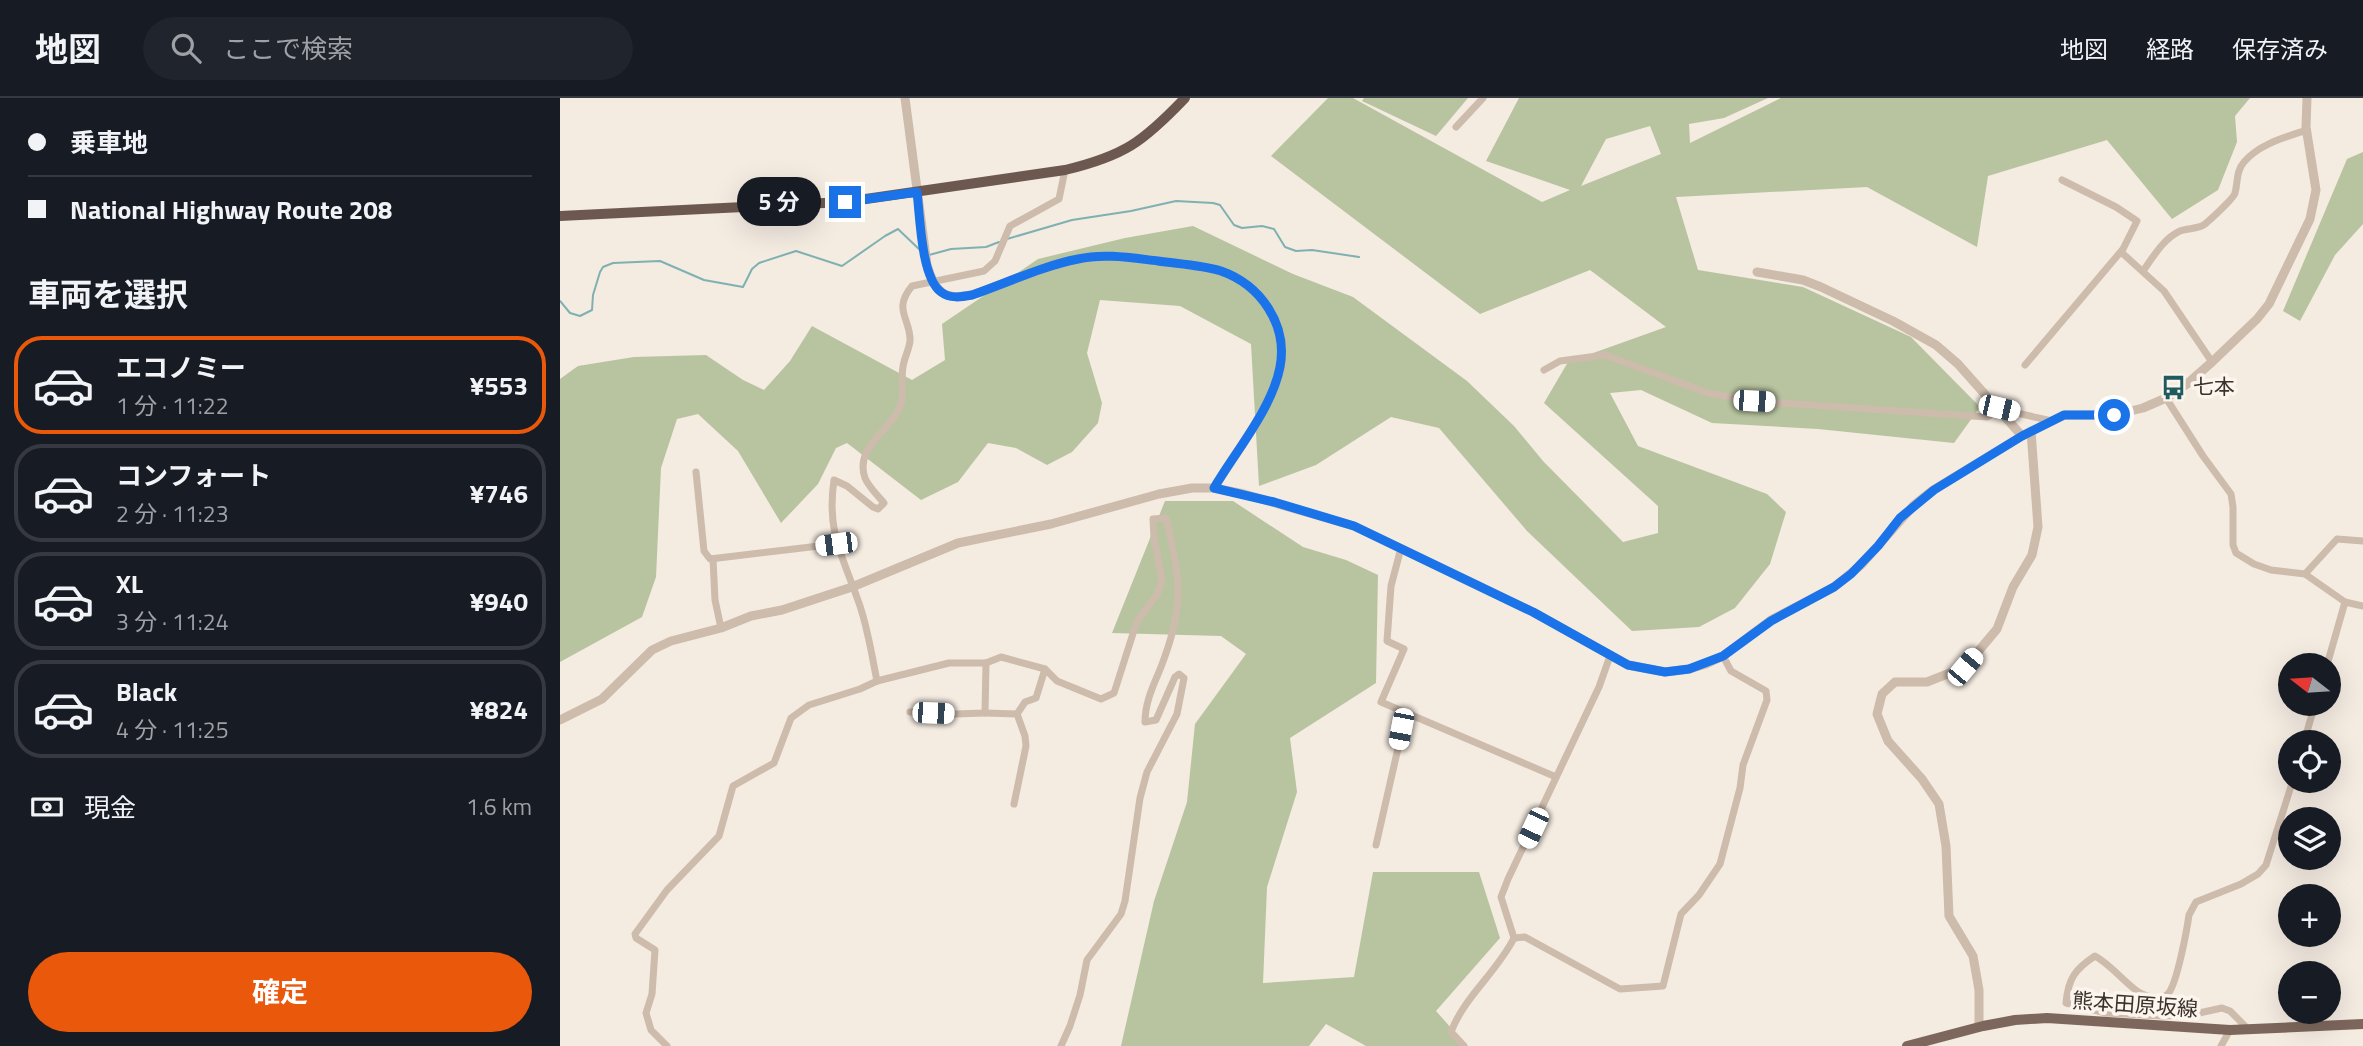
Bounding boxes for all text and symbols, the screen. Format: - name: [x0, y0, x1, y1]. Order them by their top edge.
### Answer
- search box: [143, 17, 633, 80]
- text: 地図: [35, 24, 101, 74]
- icon: search: [167, 29, 205, 67]
- text: ここで検索: [223, 29, 353, 68]
- text: 地図: [2060, 31, 2108, 67]
- text: 経路: [2146, 31, 2194, 67]
- text: 保存済み: [2232, 31, 2328, 67]
- text: 乗車地: [70, 123, 148, 162]
- callout: 5 分: [736, 178, 820, 226]
- text: 5 分: [759, 184, 799, 219]
- route end: [829, 186, 861, 218]
- text: National Highway Route 208: [70, 190, 392, 229]
- text: 車両を選択: [28, 270, 188, 318]
- text: エコノミー: [116, 348, 246, 387]
- icon: car: [32, 354, 95, 417]
- text: ¥553: [470, 366, 528, 405]
- place label: 七本: [2193, 370, 2235, 402]
- bus stop icon: 七本: [2159, 373, 2187, 401]
- text: 1 分 · 11:22: [116, 388, 229, 423]
- car: [1733, 389, 1776, 413]
- car: [1977, 393, 2022, 423]
- route start: [2098, 399, 2130, 431]
- text: コンフォート: [116, 456, 271, 495]
- icon: car: [32, 462, 95, 525]
- text: ¥746: [470, 474, 528, 513]
- text: 2 分 · 11:23: [116, 496, 229, 531]
- car: [814, 531, 859, 557]
- text: XL: [116, 564, 143, 603]
- icon: car: [32, 570, 95, 633]
- text: ¥940: [470, 582, 528, 621]
- text: 3 分 · 11:24: [116, 604, 229, 639]
- car: [1944, 644, 1987, 690]
- north arrow: [2278, 653, 2342, 716]
- map controls: [2278, 653, 2341, 1024]
- text: Black: [116, 672, 177, 711]
- icon: car: [32, 678, 95, 741]
- text: ¥824: [470, 690, 528, 729]
- car: [912, 702, 955, 724]
- car: [1387, 706, 1416, 752]
- text: 4 分 · 11:25: [116, 712, 229, 747]
- button: locate: [2278, 730, 2341, 793]
- icon: cash: [28, 788, 66, 826]
- text: 現金: [84, 788, 136, 827]
- text: 1.6 km: [466, 789, 532, 824]
- car: [1515, 805, 1552, 851]
- button: layers: [2278, 807, 2341, 870]
- button: +: [2278, 884, 2341, 947]
- button: 確定: [28, 952, 532, 1032]
- button: −: [2278, 961, 2341, 1024]
- street label: 熊本田原坂線: [2071, 984, 2199, 1024]

